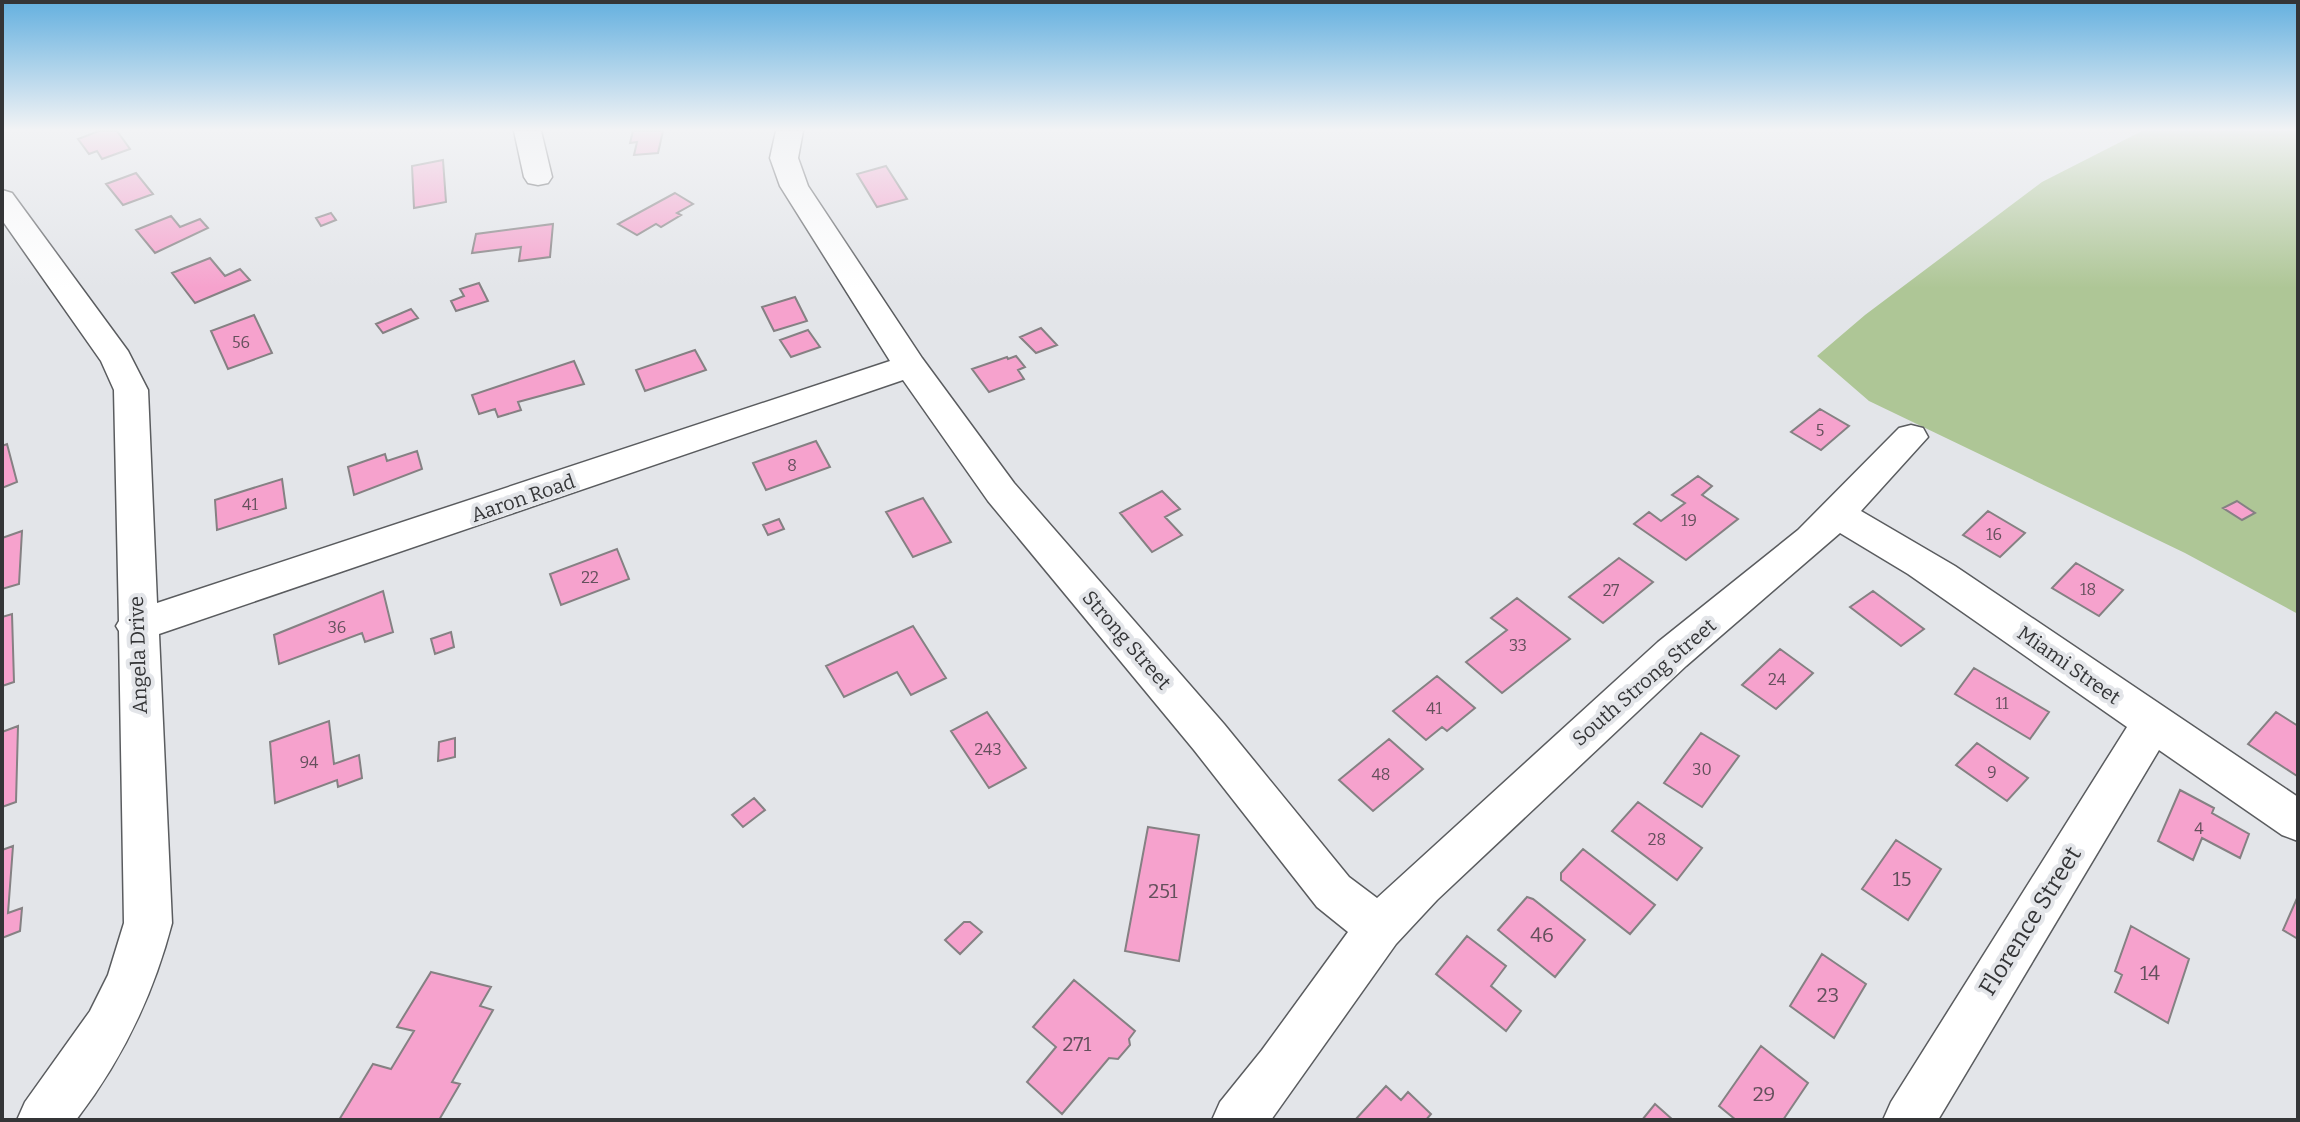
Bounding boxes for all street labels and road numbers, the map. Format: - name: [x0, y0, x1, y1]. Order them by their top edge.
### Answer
- street label: Aaron Road: [468, 469, 578, 527]
- street label: Strong Street: [1078, 586, 1176, 694]
- street label: Angela Drive: [124, 596, 152, 714]
- street label: South Strong Street: [1567, 613, 1721, 751]
- street label: Miami Street: [2013, 621, 2125, 709]
- street label: Florence Street: [1973, 841, 2087, 1000]

